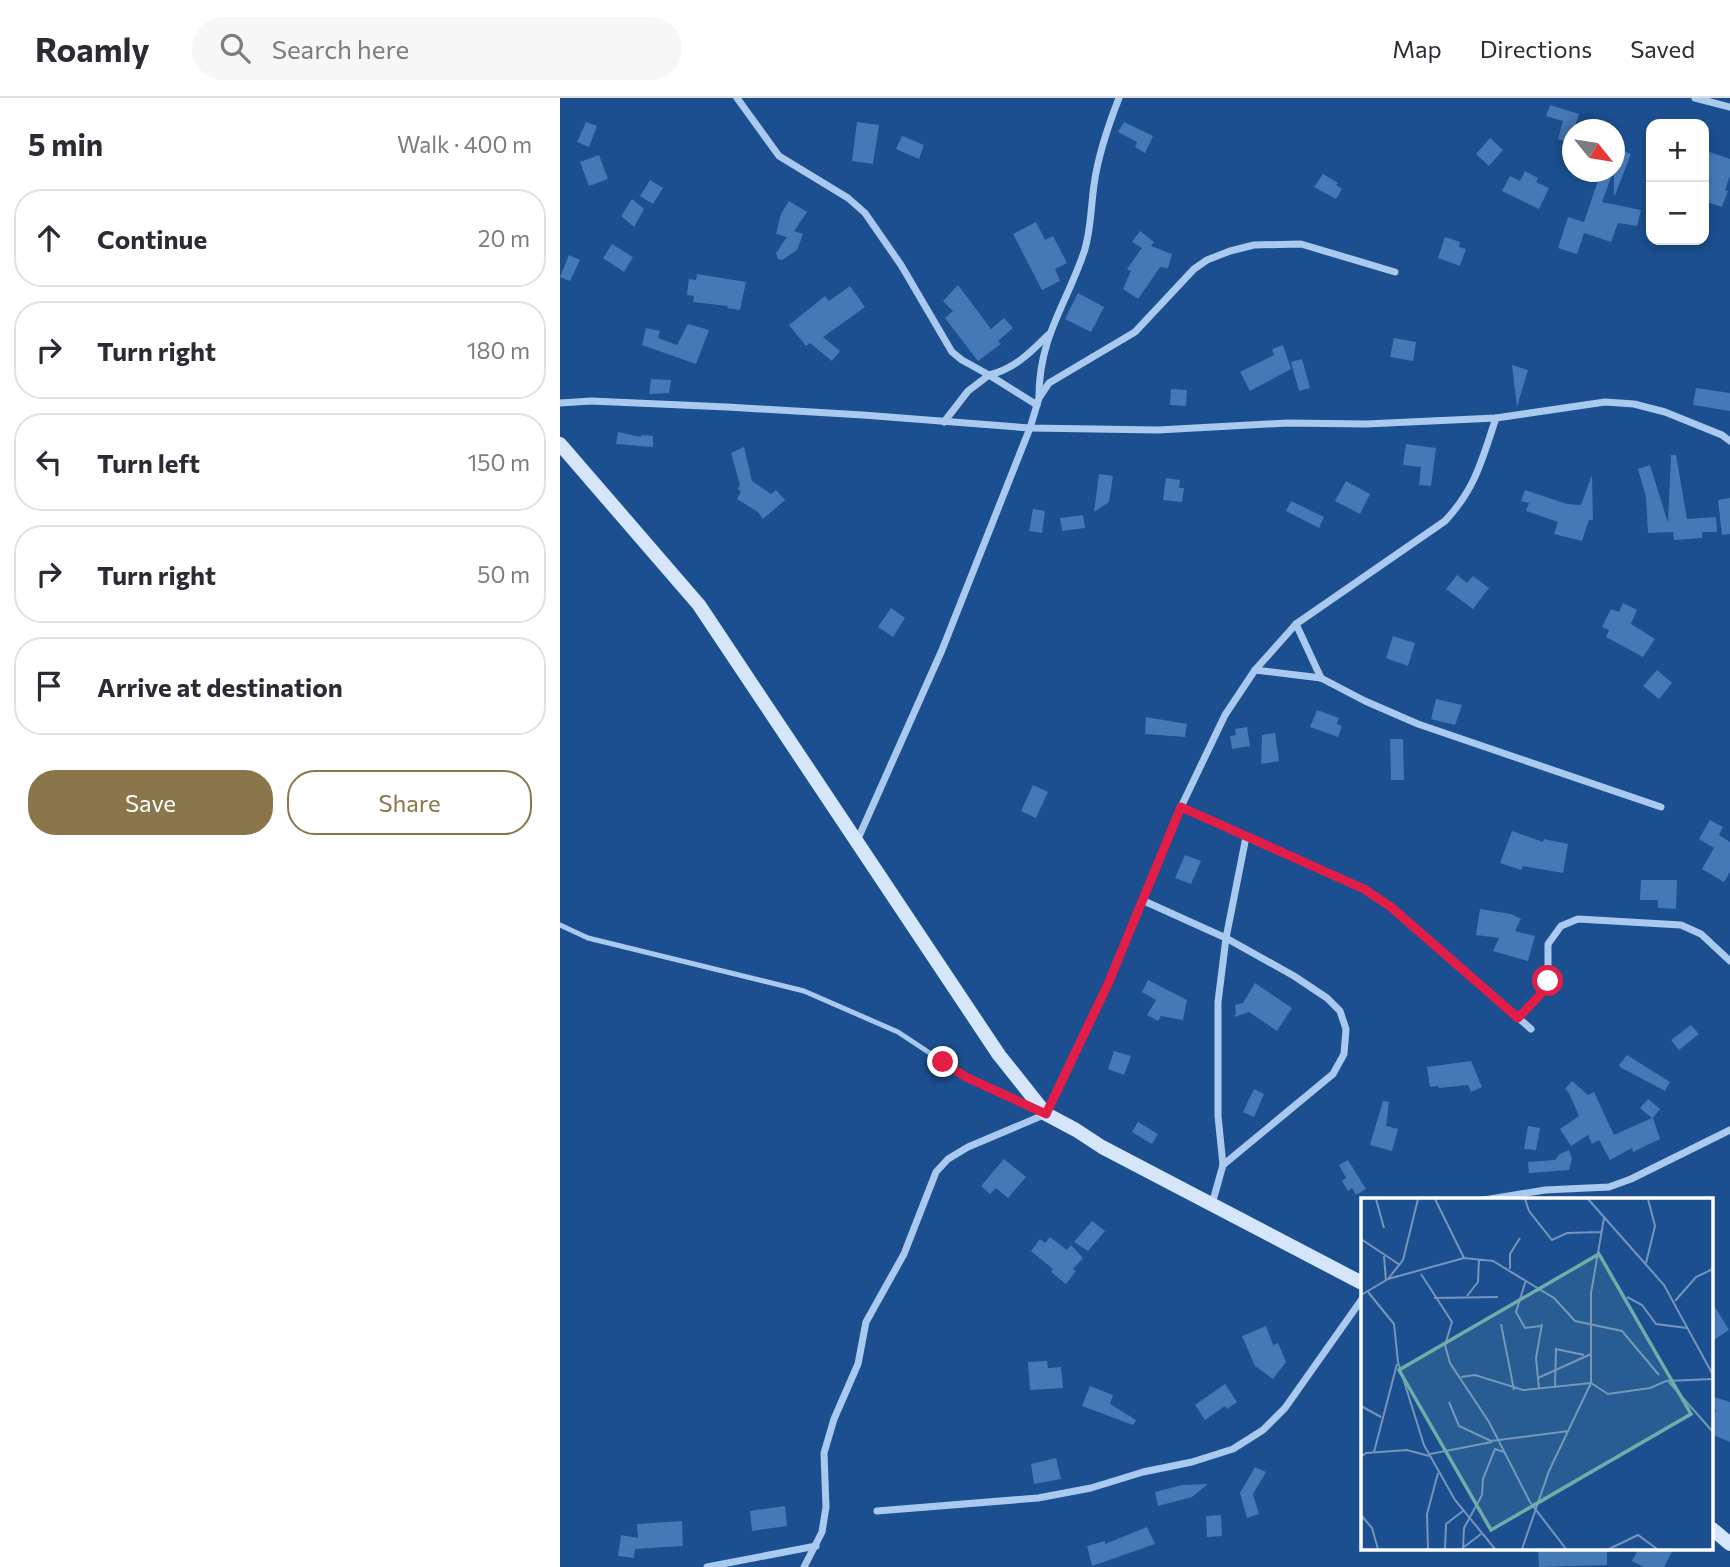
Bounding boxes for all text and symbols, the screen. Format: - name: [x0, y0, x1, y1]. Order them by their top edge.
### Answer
- search box: [192, 17, 682, 80]
- text: Roamly: [35, 28, 150, 69]
- icon: search: [216, 29, 254, 67]
- text: Search here: [272, 33, 409, 64]
- text: Map: [1392, 34, 1442, 63]
- text: Directions: [1480, 34, 1592, 63]
- text: Saved: [1630, 34, 1695, 63]
- north arrow: [1562, 119, 1625, 182]
- map controls: [1646, 119, 1709, 245]
- button: +: [1646, 119, 1709, 182]
- text: 5 min: [28, 125, 103, 162]
- text: Walk · 400 m: [397, 130, 532, 158]
- button: −: [1646, 182, 1709, 245]
- icon: ahead: [30, 219, 68, 257]
- text: Continue: [97, 223, 207, 254]
- text: 20 m: [478, 224, 530, 252]
- icon: right: [30, 331, 68, 369]
- text: Turn right: [97, 335, 216, 366]
- text: 180 m: [467, 336, 530, 364]
- icon: left: [30, 443, 68, 481]
- text: Turn left: [97, 447, 200, 478]
- text: 150 m: [467, 448, 530, 476]
- icon: right: [30, 555, 68, 593]
- text: Turn right: [97, 559, 216, 590]
- text: 50 m: [477, 560, 530, 588]
- icon: arrive: [30, 667, 68, 705]
- text: Arrive at destination: [97, 671, 343, 702]
- button: Save: [28, 770, 273, 835]
- button: Share: [287, 770, 532, 835]
- route start: [1532, 965, 1563, 996]
- route end: [927, 1046, 958, 1077]
- inset map: [1361, 1198, 1712, 1550]

